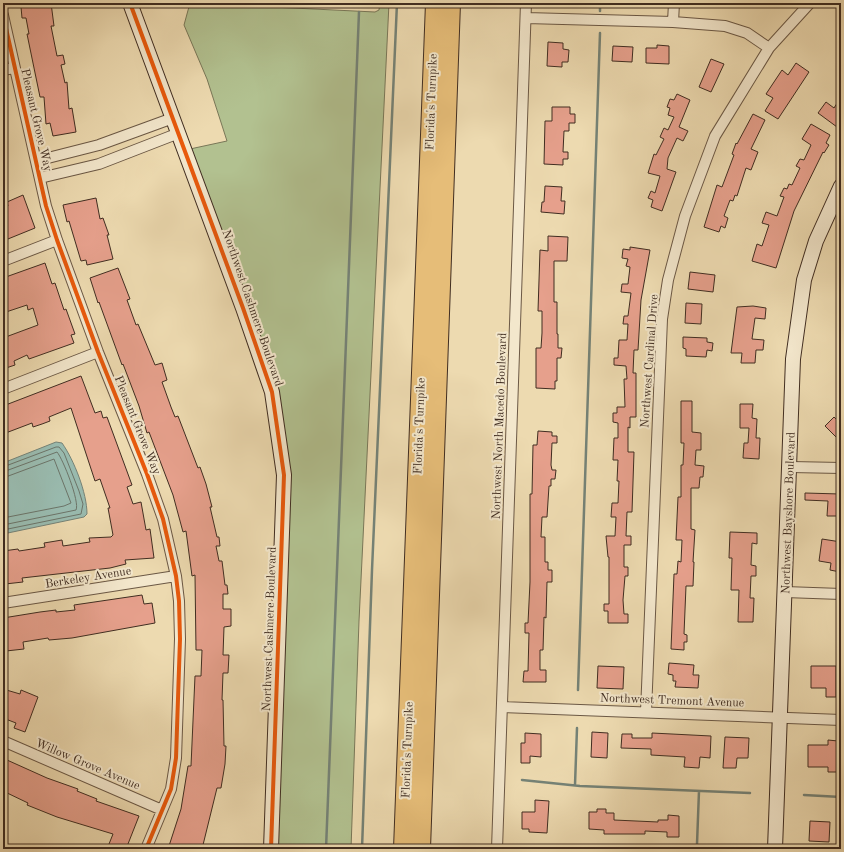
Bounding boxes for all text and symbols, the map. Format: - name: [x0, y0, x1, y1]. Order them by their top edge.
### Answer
- street label: Florida's Turnpike: [424, 53, 440, 151]
- street label: Pleasant Grove Way: [18, 67, 54, 174]
- street label: Northwest Cashmere Boulevard: [220, 228, 285, 388]
- street label: Northwest Cardinal Drive: [639, 293, 661, 428]
- street label: Northwest North Macedo Boulevard: [491, 332, 509, 520]
- street label: Pleasant Grove Way: [112, 374, 163, 477]
- street label: Florida's Turnpike: [412, 377, 428, 475]
- street label: Northwest Bayshore Boulevard: [780, 432, 798, 594]
- street label: Northwest Cashmere Boulevard: [261, 546, 279, 712]
- street label: Berkeley Avenue: [44, 565, 133, 591]
- street label: Northwest Tremont Avenue: [600, 692, 745, 710]
- street label: Florida's Turnpike: [400, 701, 416, 799]
- street label: Willow Grove Avenue: [34, 737, 142, 793]

